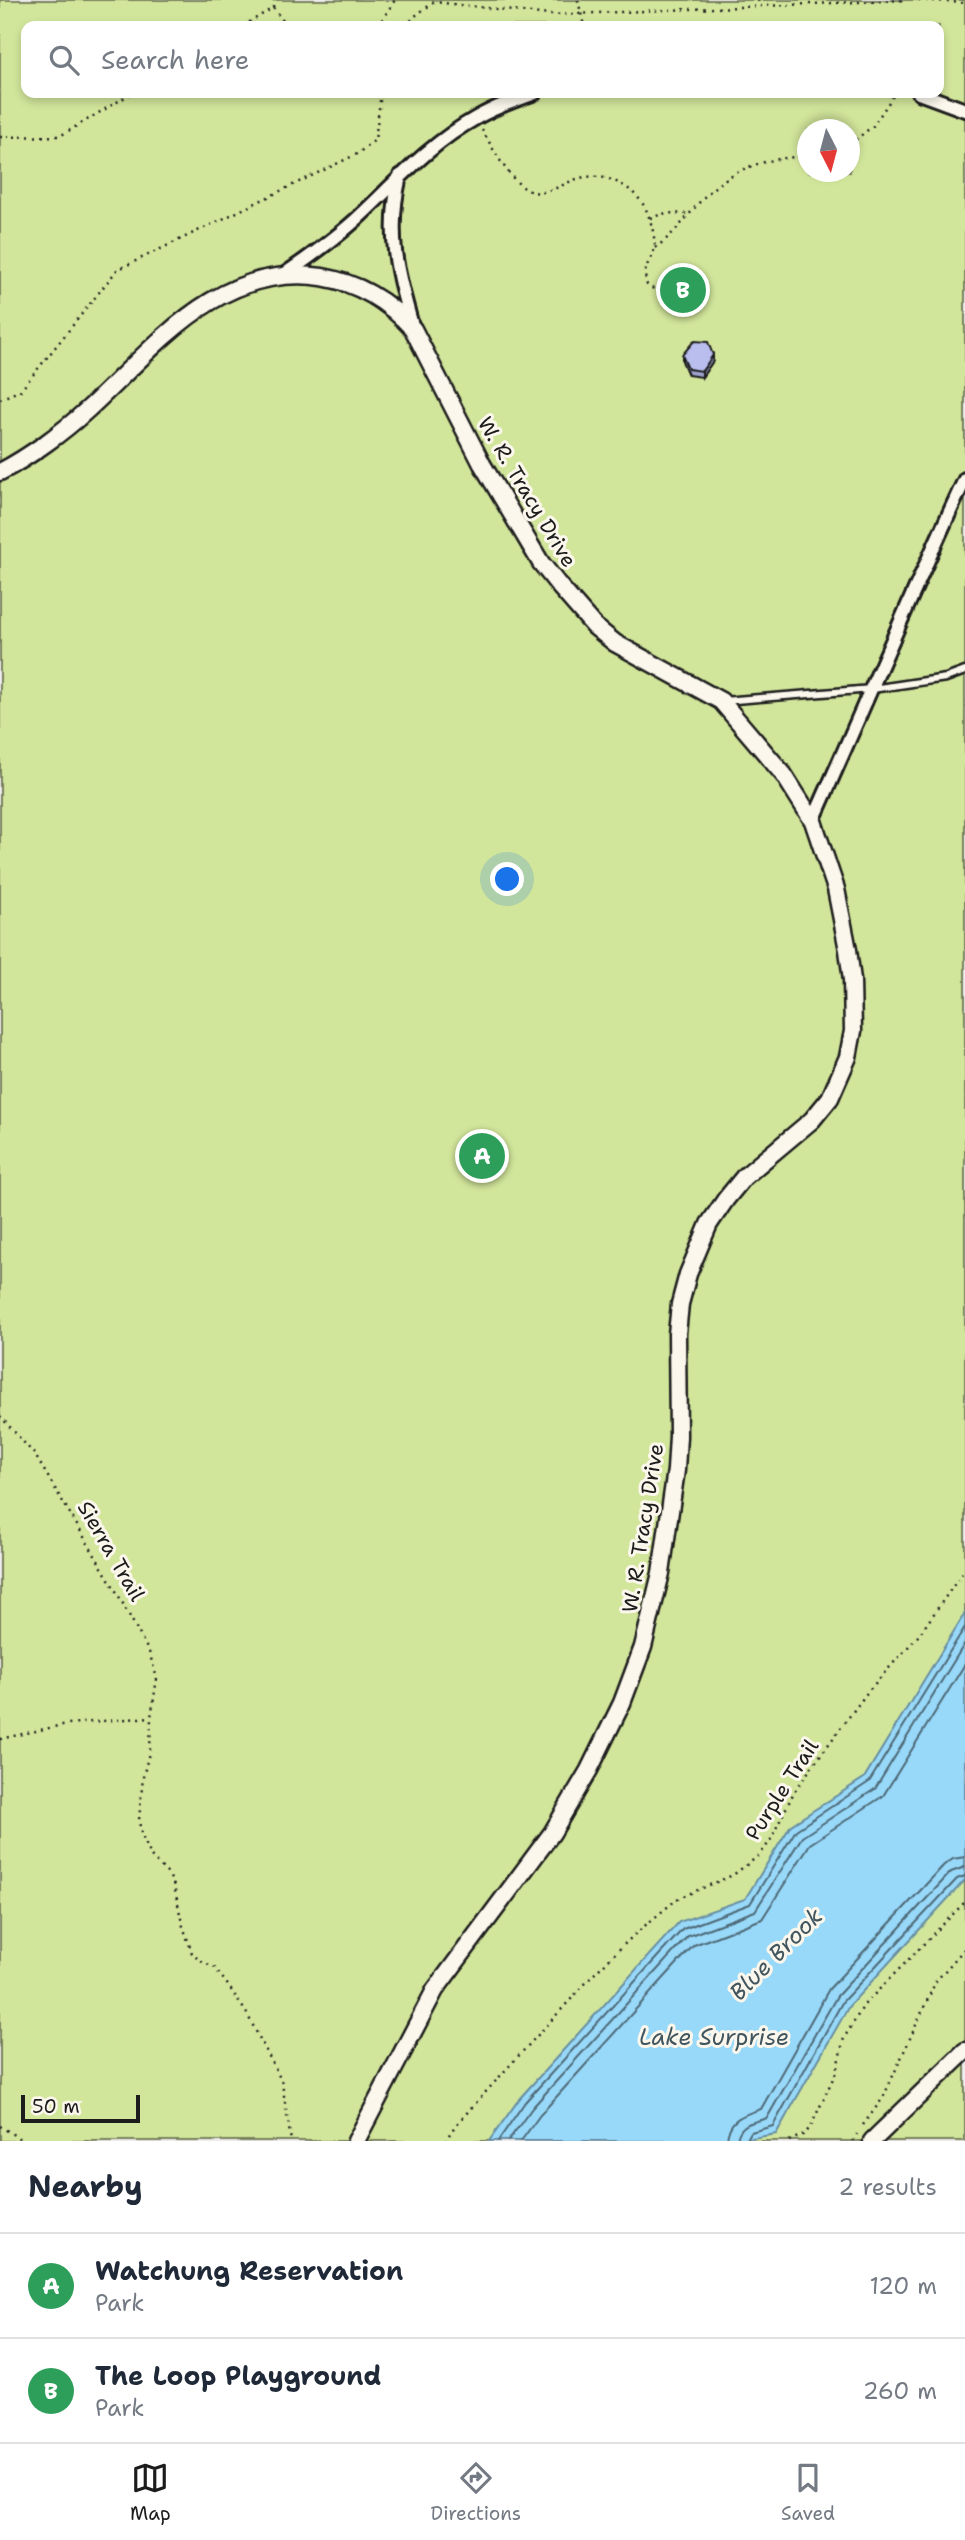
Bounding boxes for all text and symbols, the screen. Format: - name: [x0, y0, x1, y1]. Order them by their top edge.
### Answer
- search box: [21, 21, 944, 98]
- icon: search: [45, 41, 83, 79]
- text: Search here: [101, 42, 250, 77]
- north arrow: [797, 119, 860, 182]
- pin: B: [660, 264, 706, 316]
- street label: W. R. Tracy Drive: [471, 412, 583, 572]
- your location: [490, 862, 524, 896]
- pin: A: [459, 1130, 505, 1182]
- street label: W. R. Tracy Drive: [616, 1441, 670, 1615]
- street label: Sierra Trail: [71, 1496, 151, 1607]
- street label: Purple Trail: [739, 1734, 825, 1846]
- water label: Blue Brook: [723, 1901, 829, 2007]
- water label: Lake Surprise: [639, 2022, 789, 2052]
- scale bar: [21, 2092, 140, 2124]
- text: 50 m: [32, 2094, 80, 2119]
- text: Nearby: [28, 2166, 143, 2207]
- text: 2 results: [838, 2172, 937, 2202]
- text: Watchung Reservation: [95, 2253, 403, 2288]
- text: A: [42, 2271, 60, 2301]
- text: 120 m: [869, 2271, 937, 2301]
- text: Park: [95, 2288, 144, 2318]
- text: The Loop Playground: [95, 2358, 381, 2393]
- text: B: [44, 2376, 58, 2406]
- text: 260 m: [863, 2376, 937, 2406]
- text: Park: [95, 2393, 144, 2423]
- tab: Map: [130, 2459, 171, 2526]
- tab: Directions: [431, 2459, 521, 2526]
- tab: Saved: [781, 2459, 835, 2526]

